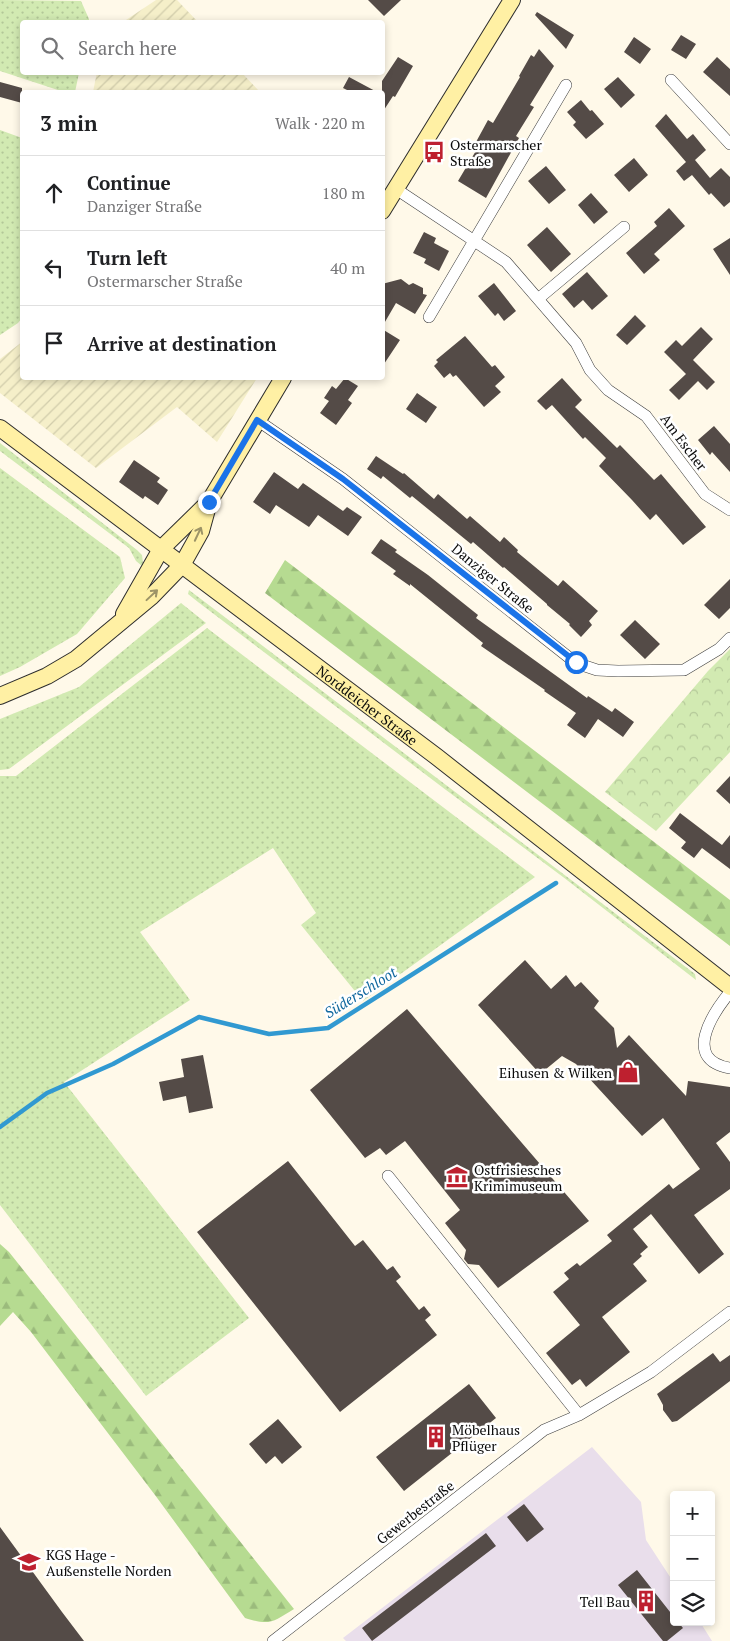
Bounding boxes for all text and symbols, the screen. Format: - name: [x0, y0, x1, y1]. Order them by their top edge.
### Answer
- search box: [20, 20, 385, 75]
- icon: search: [38, 34, 66, 62]
- text: Search here: [78, 35, 177, 60]
- text: 3 min: [40, 109, 97, 137]
- text: Walk · 220 m: [275, 112, 365, 134]
- place label: Ostermarscher Straße: [450, 135, 542, 170]
- bus stop icon: Ostermarscher Straße: [421, 139, 447, 165]
- text: Continue: [87, 170, 171, 195]
- icon: ahead: [40, 179, 68, 207]
- text: 180 m: [322, 182, 365, 204]
- text: Danziger Straße: [87, 195, 202, 217]
- text: Turn left: [87, 245, 168, 270]
- icon: left: [40, 254, 68, 282]
- text: 40 m: [330, 257, 365, 279]
- text: Ostermarscher Straße: [87, 270, 243, 292]
- icon: arrive: [40, 329, 68, 357]
- text: Arrive at destination: [87, 331, 276, 356]
- street label: Am Escher: [656, 410, 712, 475]
- route end: [198, 491, 221, 514]
- one-way arrow: [193, 527, 203, 542]
- street label: Danziger Straße: [448, 539, 538, 617]
- one-way arrow: [145, 589, 158, 601]
- route start: [565, 651, 588, 674]
- street label: Norddeicher Straße: [313, 660, 422, 749]
- water label: Süderschloot: [320, 961, 401, 1022]
- shop icon: Eihusen & Wilken: [615, 1059, 641, 1085]
- place label: Eihusen & Wilken: [499, 1063, 613, 1082]
- place label: Ostfrisiesches Krimimuseum: [474, 1160, 562, 1195]
- museum icon: Ostfrisiesches Krimimuseum: [444, 1164, 470, 1190]
- place label: Möbelhaus Pflüger: [452, 1420, 520, 1455]
- building icon: Möbelhaus Pflüger: [423, 1424, 449, 1450]
- street label: Gewerbestraße: [372, 1476, 458, 1548]
- map controls: [670, 1491, 715, 1626]
- button: +: [670, 1491, 715, 1536]
- button: −: [670, 1536, 715, 1581]
- place label: KGS Hage - Außenstelle Norden: [46, 1545, 172, 1580]
- school or university icon: KGS Hage - Außenstelle Norden: [16, 1549, 42, 1575]
- button: layers: [670, 1581, 715, 1626]
- building icon: Tell Bau: [633, 1588, 659, 1614]
- place label: Tell Bau: [580, 1592, 630, 1611]

